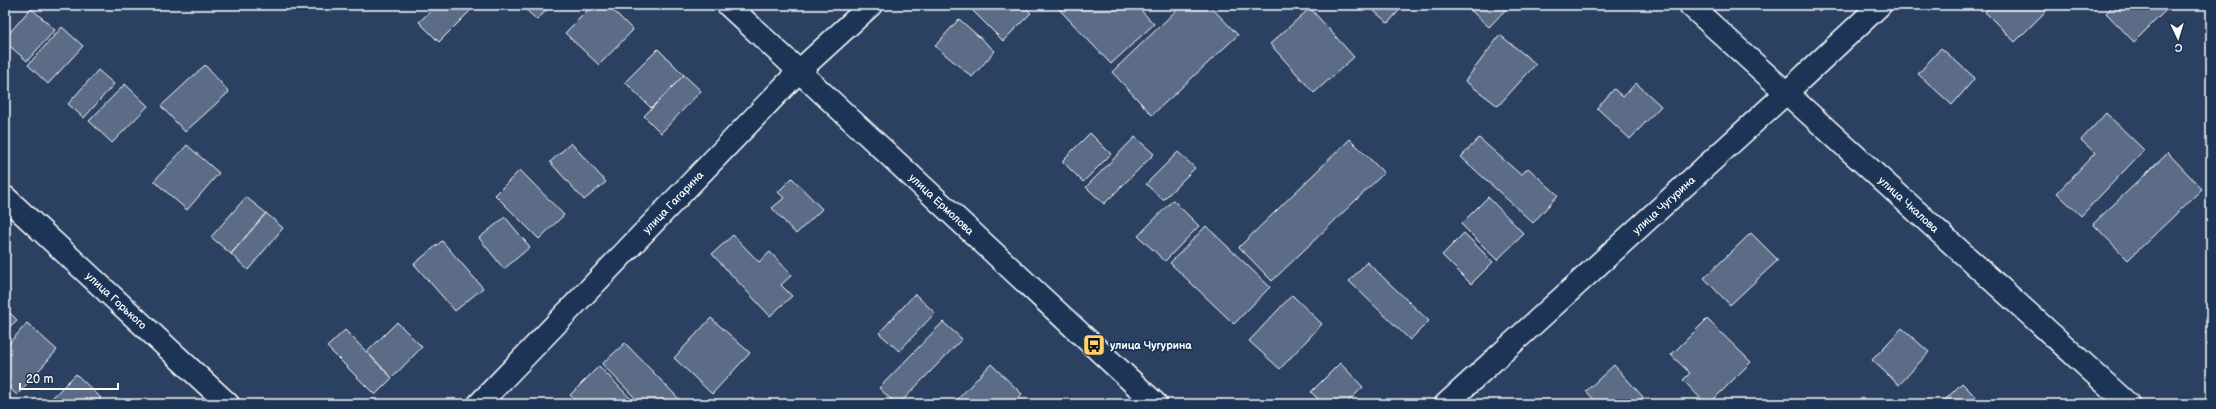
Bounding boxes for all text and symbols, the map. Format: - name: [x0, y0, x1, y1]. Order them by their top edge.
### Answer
- north arrow: [2158, 18, 2198, 58]
- text: С: [2174, 41, 2183, 54]
- street label: улица Гагарина: [640, 168, 706, 236]
- street label: улица Ермолова: [906, 171, 977, 238]
- street label: улица Чугурина: [1630, 173, 1698, 237]
- street label: улица Чкалова: [1876, 174, 1942, 235]
- street label: улица Горького: [83, 269, 150, 332]
- bus stop icon: улица Чугурина: [1081, 332, 1107, 358]
- place label: улица Чугурина: [1110, 339, 1192, 352]
- scale bar: [20, 365, 118, 391]
- text: 20 m: [26, 372, 53, 387]

